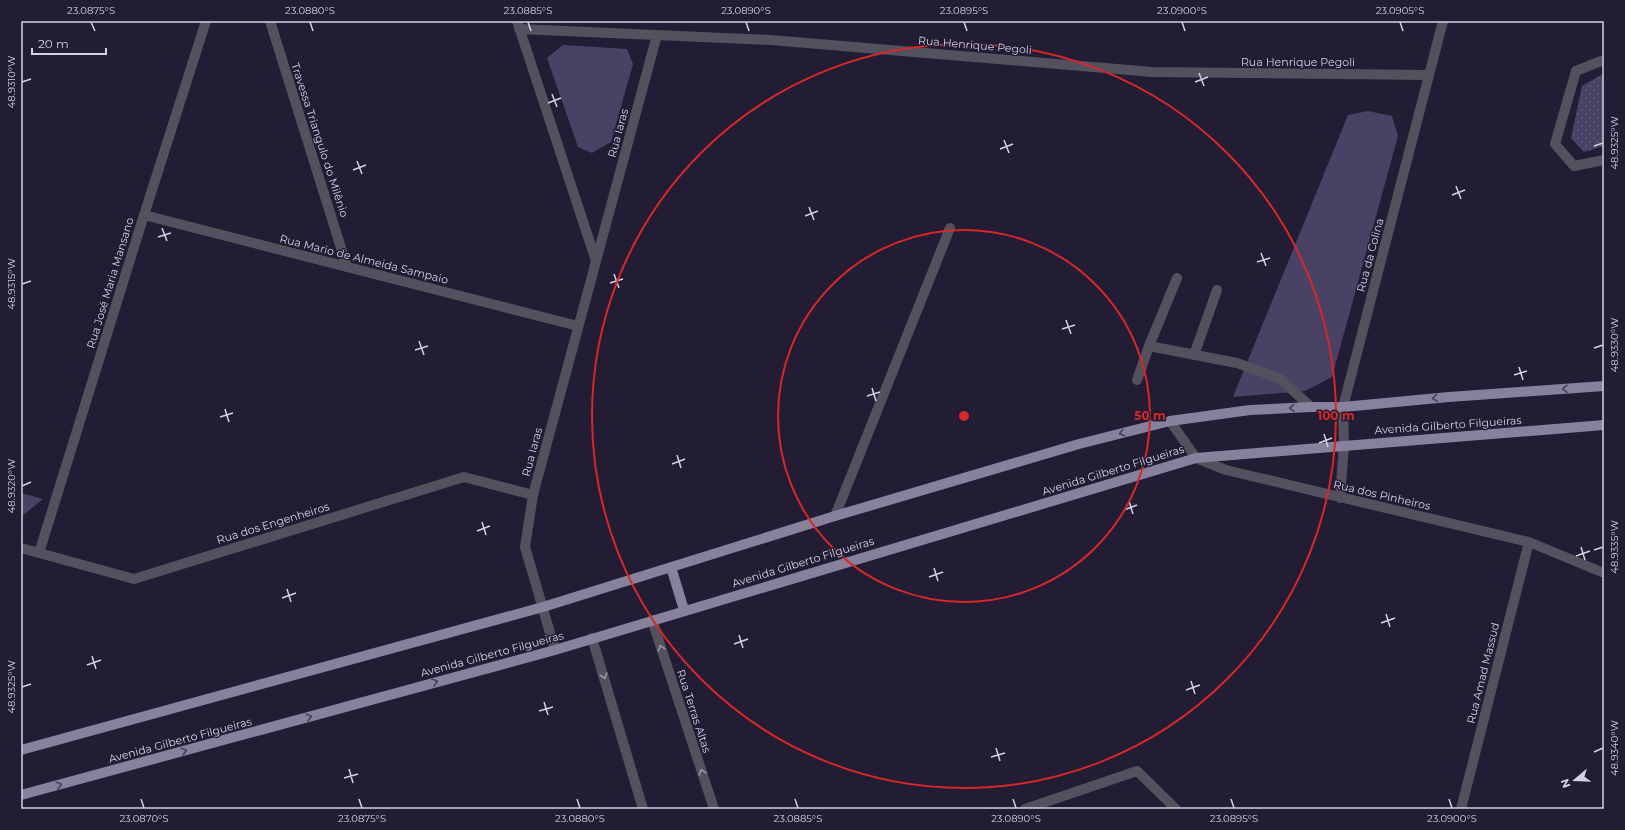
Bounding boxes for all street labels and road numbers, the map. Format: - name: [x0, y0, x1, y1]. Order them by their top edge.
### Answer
- street label: Rua Henrique Pegoli: [918, 33, 1033, 57]
- street label: Rua Henrique Pegoli: [1241, 55, 1355, 69]
- street label: Travessa Triangulo do Milênio: [288, 61, 352, 219]
- street label: Rua Iaras: [605, 106, 631, 159]
- street label: Rua José Maria Mansano: [83, 216, 137, 350]
- street label: Rua da Colina: [1353, 217, 1387, 293]
- street label: Rua Mario de Almeida Sampaio: [278, 231, 450, 287]
- street label: Avenida Gilberto Filgueiras: [1374, 413, 1523, 437]
- street label: Rua Iaras: [519, 425, 545, 478]
- street label: Avenida Gilberto Filgueiras: [1040, 442, 1186, 498]
- street label: Rua dos Pinheiros: [1332, 477, 1433, 513]
- street label: Rua dos Engenheiros: [215, 499, 332, 547]
- street label: Avenida Gilberto Filgueiras: [730, 534, 876, 590]
- street label: Rua Amad Massud: [1464, 621, 1502, 725]
- street label: Avenida Gilberto Filgueiras: [419, 628, 566, 680]
- street label: Rua Terras Altas: [674, 667, 714, 755]
- street label: Avenida Gilberto Filgueiras: [107, 714, 254, 766]

